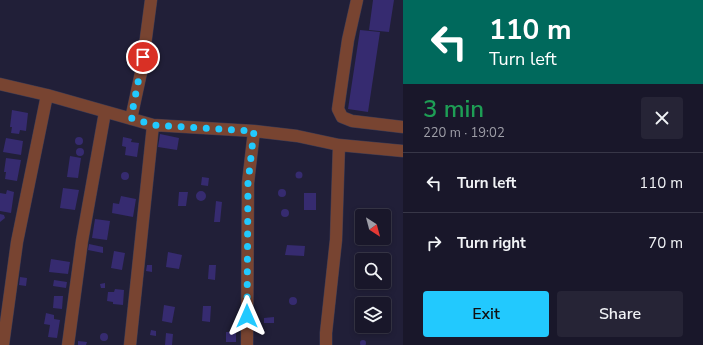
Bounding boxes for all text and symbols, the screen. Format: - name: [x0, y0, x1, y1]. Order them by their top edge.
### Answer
- text: 110 m: [489, 11, 572, 49]
- icon: left: [423, 16, 475, 68]
- pin: [126, 40, 160, 74]
- icon: arrive: [132, 46, 154, 68]
- text: Turn left: [489, 47, 557, 71]
- text: 3 min: [423, 93, 484, 125]
- button: close: [641, 97, 683, 139]
- text: 220 m · 19:02: [423, 124, 505, 142]
- icon: left: [423, 172, 445, 194]
- text: Turn left: [457, 173, 516, 193]
- text: 110 m: [639, 173, 683, 193]
- north arrow: [355, 209, 391, 245]
- map controls: [355, 209, 391, 333]
- icon: right: [423, 232, 445, 254]
- text: Turn right: [457, 233, 526, 253]
- text: 70 m: [648, 233, 683, 253]
- button: search: [355, 253, 391, 289]
- button: Exit: [423, 291, 549, 337]
- button: Share: [557, 291, 683, 337]
- position arrow: [226, 295, 268, 337]
- button: layers: [355, 297, 391, 333]

